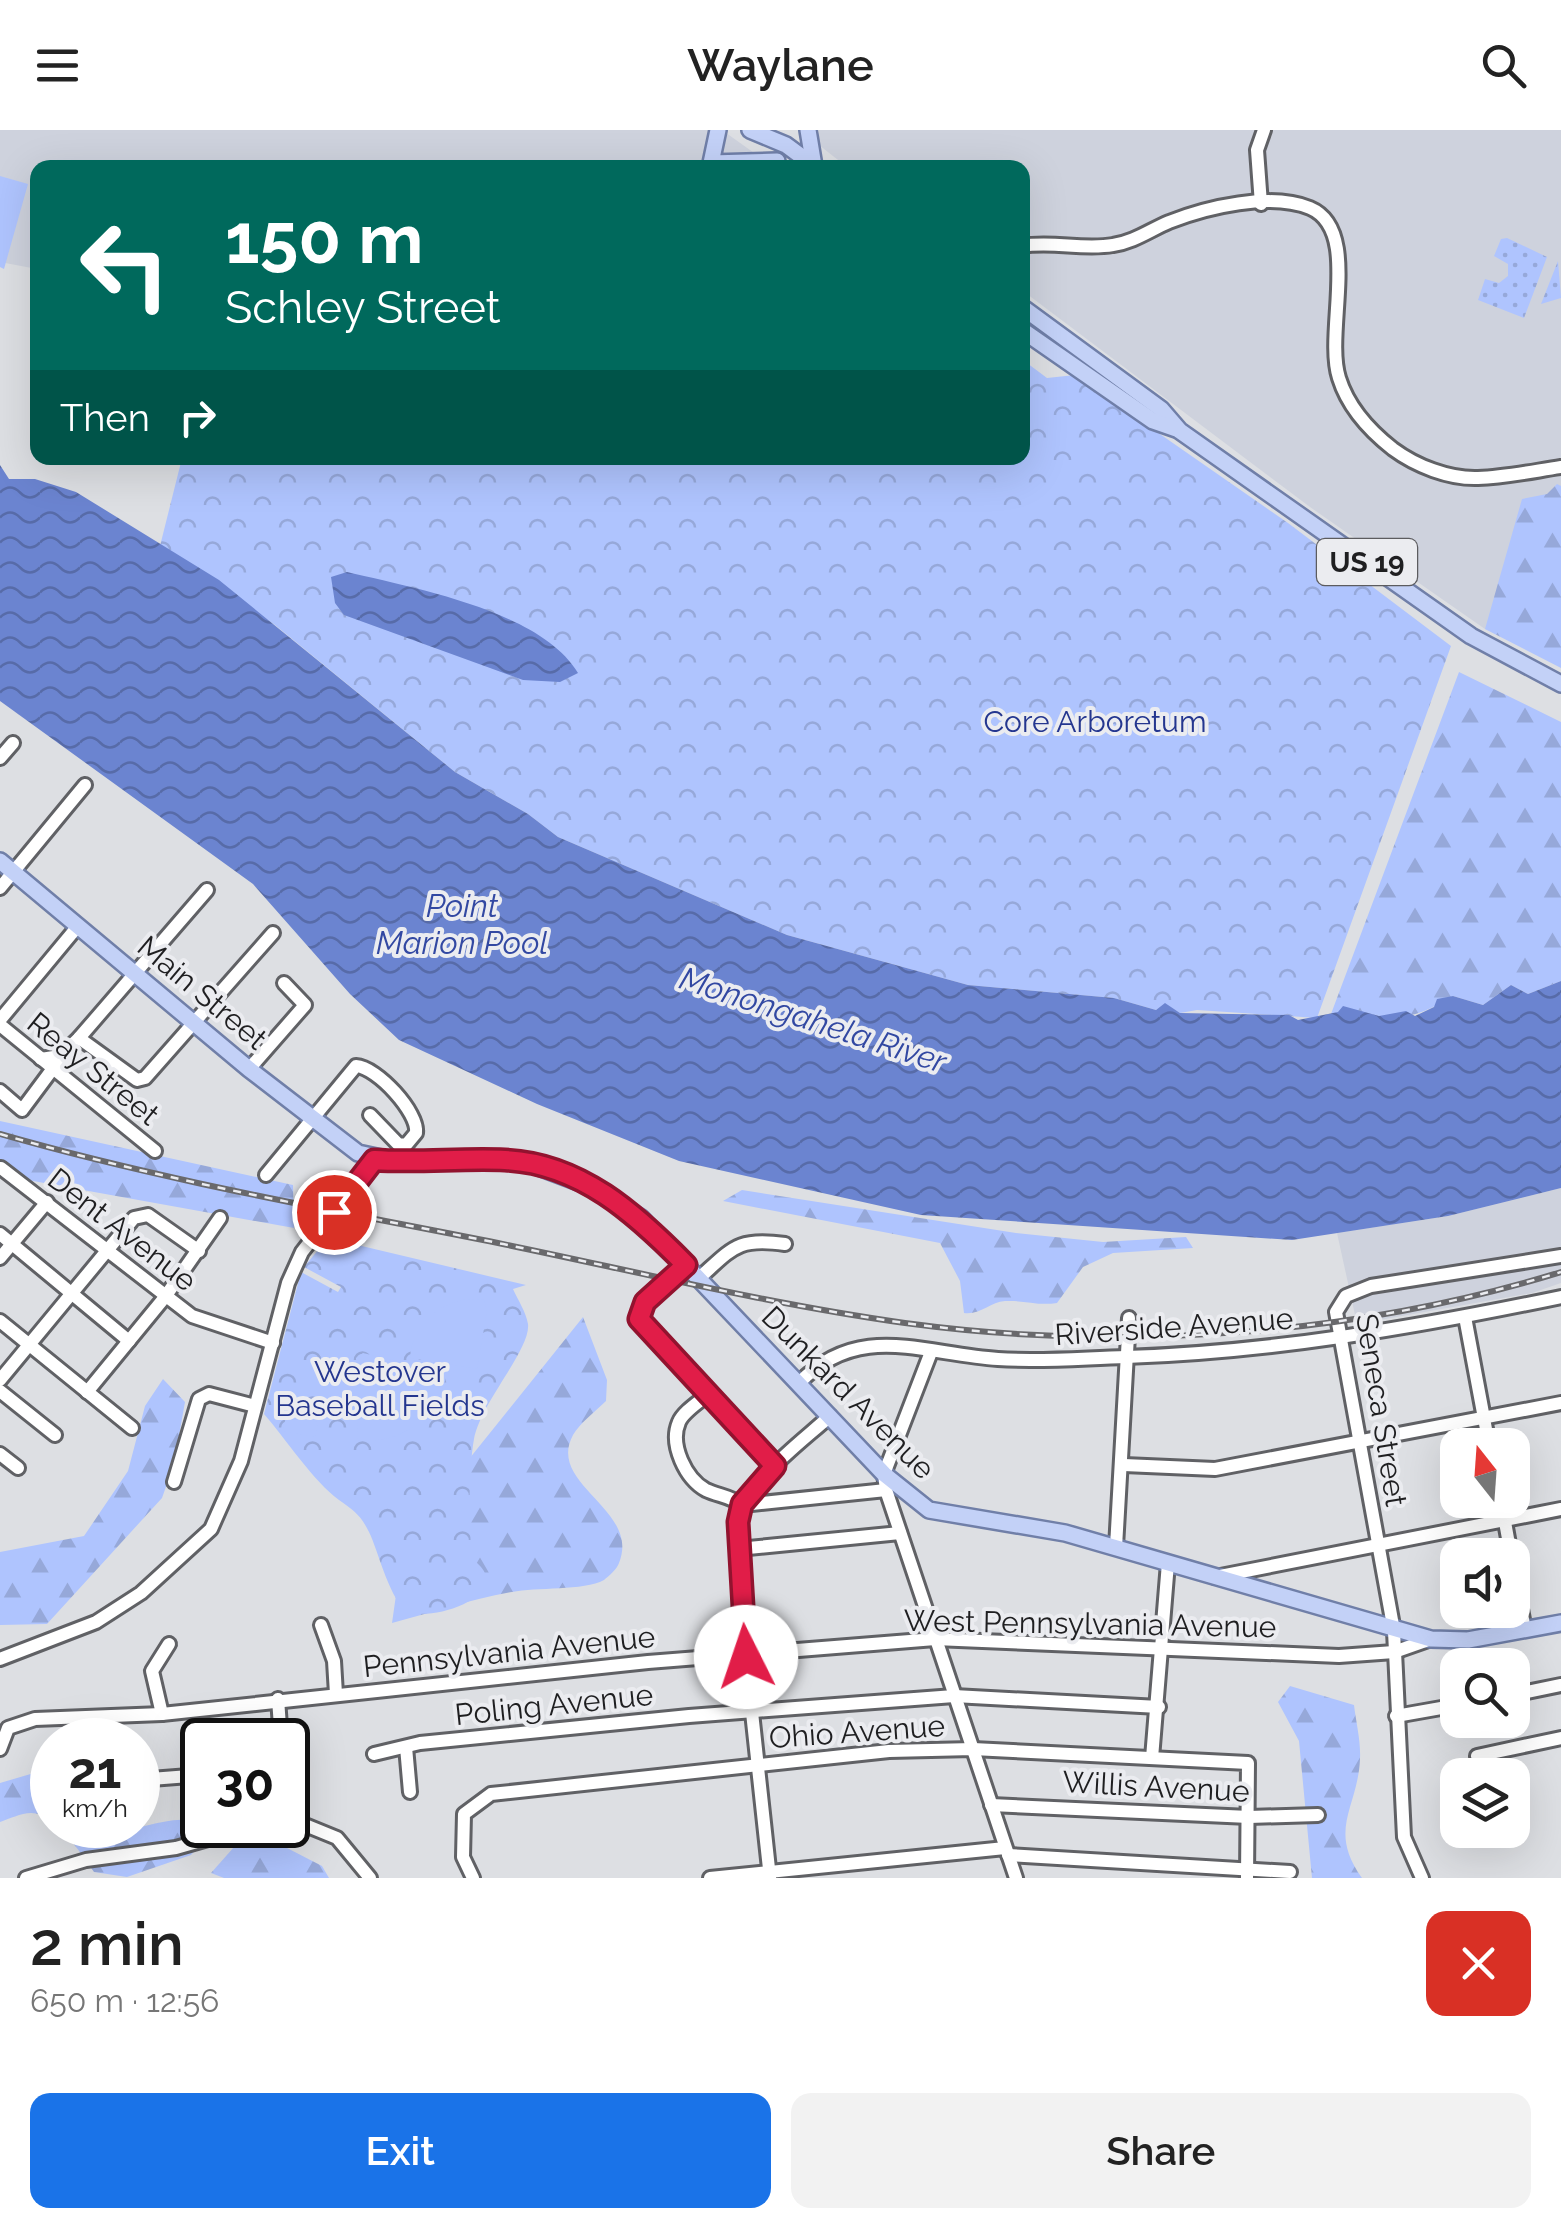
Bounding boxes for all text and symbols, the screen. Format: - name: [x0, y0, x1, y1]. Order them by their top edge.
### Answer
- icon: menu: [30, 38, 85, 93]
- icon: search: [1476, 38, 1531, 93]
- text: Waylane: [687, 39, 874, 92]
- text: 150 m: [225, 197, 423, 279]
- icon: left: [60, 200, 190, 330]
- text: Schley Street: [225, 281, 501, 334]
- icon: right: [170, 390, 225, 445]
- text: Then: [60, 395, 150, 440]
- road number: US 19: [1317, 539, 1417, 585]
- park label: Core Arboretum: [984, 704, 1206, 739]
- water label: Point Marion Pool: [376, 887, 548, 961]
- street label: Main Street: [131, 929, 274, 1057]
- water label: Monongahela River: [675, 959, 952, 1080]
- street label: Reay Street: [21, 1005, 166, 1132]
- street label: Dent Avenue: [41, 1161, 203, 1298]
- pin: [292, 1170, 377, 1255]
- icon: arrive: [307, 1185, 362, 1240]
- street label: Dunkard Avenue: [755, 1299, 942, 1486]
- street label: Riverside Avenue: [1054, 1301, 1294, 1352]
- street label: Seneca Street: [1349, 1311, 1414, 1509]
- park label: Westover Baseball Fields: [275, 1354, 485, 1423]
- north arrow: [1440, 1428, 1530, 1518]
- map controls: [1440, 1428, 1530, 1848]
- button: sound: [1440, 1538, 1530, 1628]
- street label: West Pennsylvania Avenue: [903, 1603, 1277, 1644]
- position arrow: [694, 1605, 798, 1709]
- street label: Pennsylvania Avenue: [361, 1619, 657, 1684]
- button: search: [1440, 1648, 1530, 1738]
- street label: Poling Avenue: [453, 1677, 655, 1732]
- street label: Ohio Avenue: [768, 1708, 946, 1755]
- speed limit sign: 30: [180, 1718, 310, 1848]
- text: 21: [69, 1741, 121, 1800]
- button: layers: [1440, 1758, 1530, 1848]
- street label: Willis Avenue: [1062, 1764, 1250, 1809]
- text: km/h: [62, 1793, 128, 1823]
- text: 2 min: [30, 1909, 184, 1979]
- button: close: [1426, 1911, 1531, 2016]
- text: 650 m · 12:56: [30, 1982, 219, 2019]
- button: Exit: [30, 2093, 771, 2208]
- button: Share: [791, 2093, 1531, 2208]

